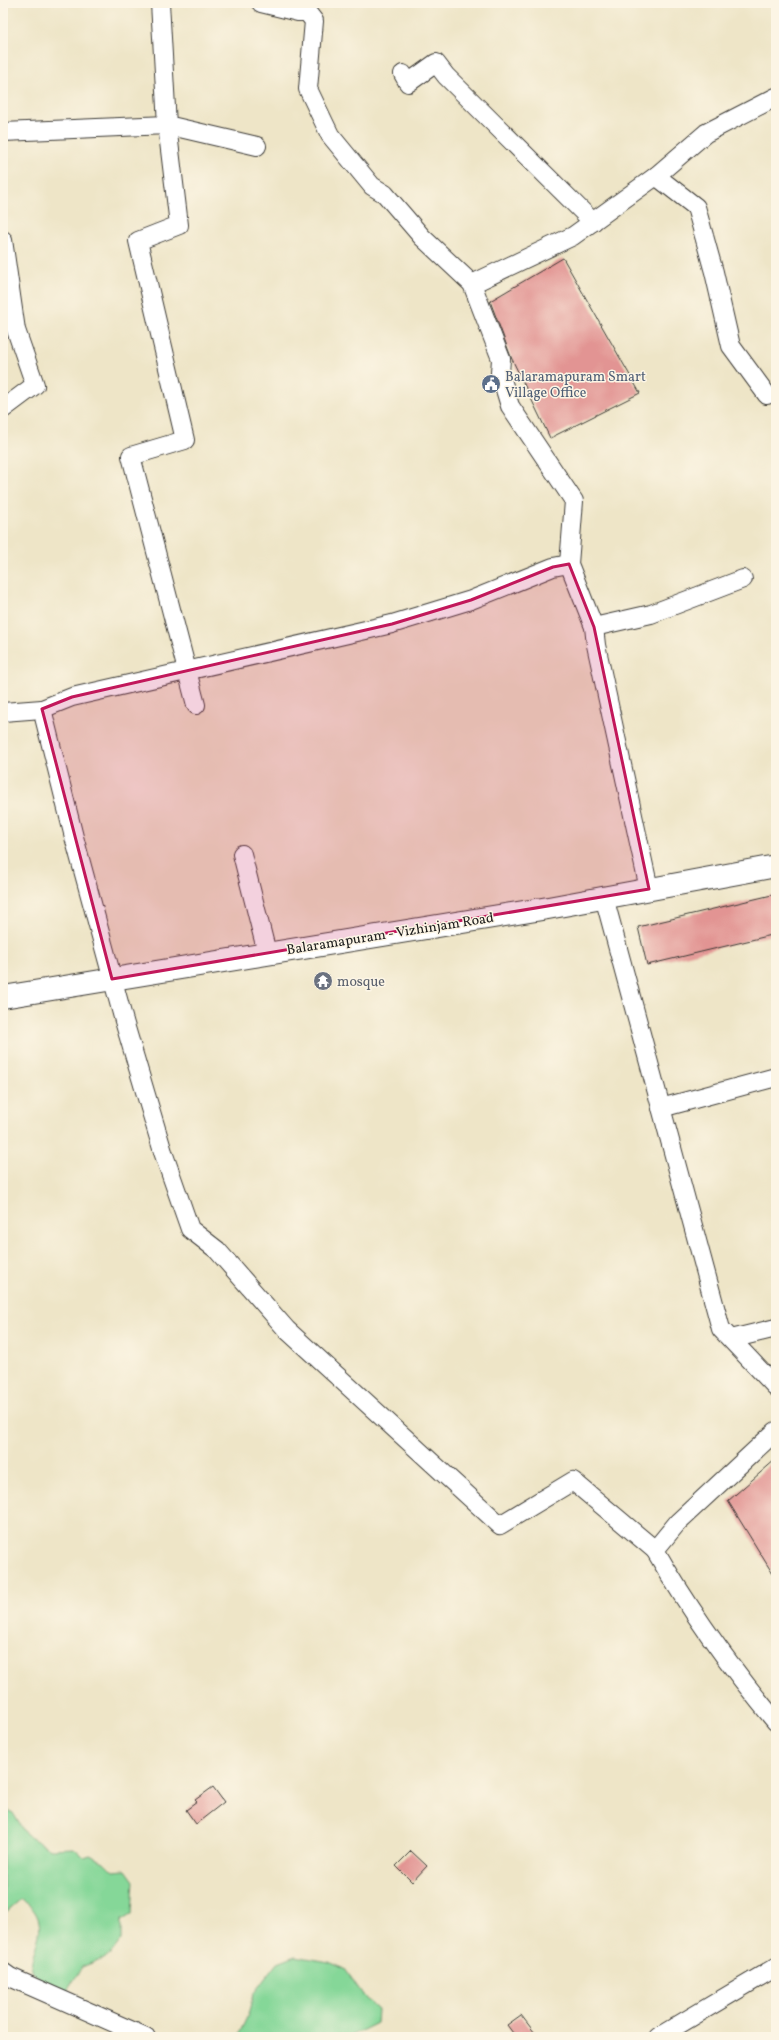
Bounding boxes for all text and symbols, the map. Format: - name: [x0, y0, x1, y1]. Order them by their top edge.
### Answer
- place label: Balaramapuram Smart Village Office: [505, 368, 646, 403]
- public building icon: Balaramapuram Smart Village Office: [480, 373, 502, 395]
- street label: Balaramapuram - Vizhinjam Road: [285, 909, 495, 960]
- temple icon: mosque: [312, 970, 334, 992]
- place label: mosque: [337, 973, 385, 992]

